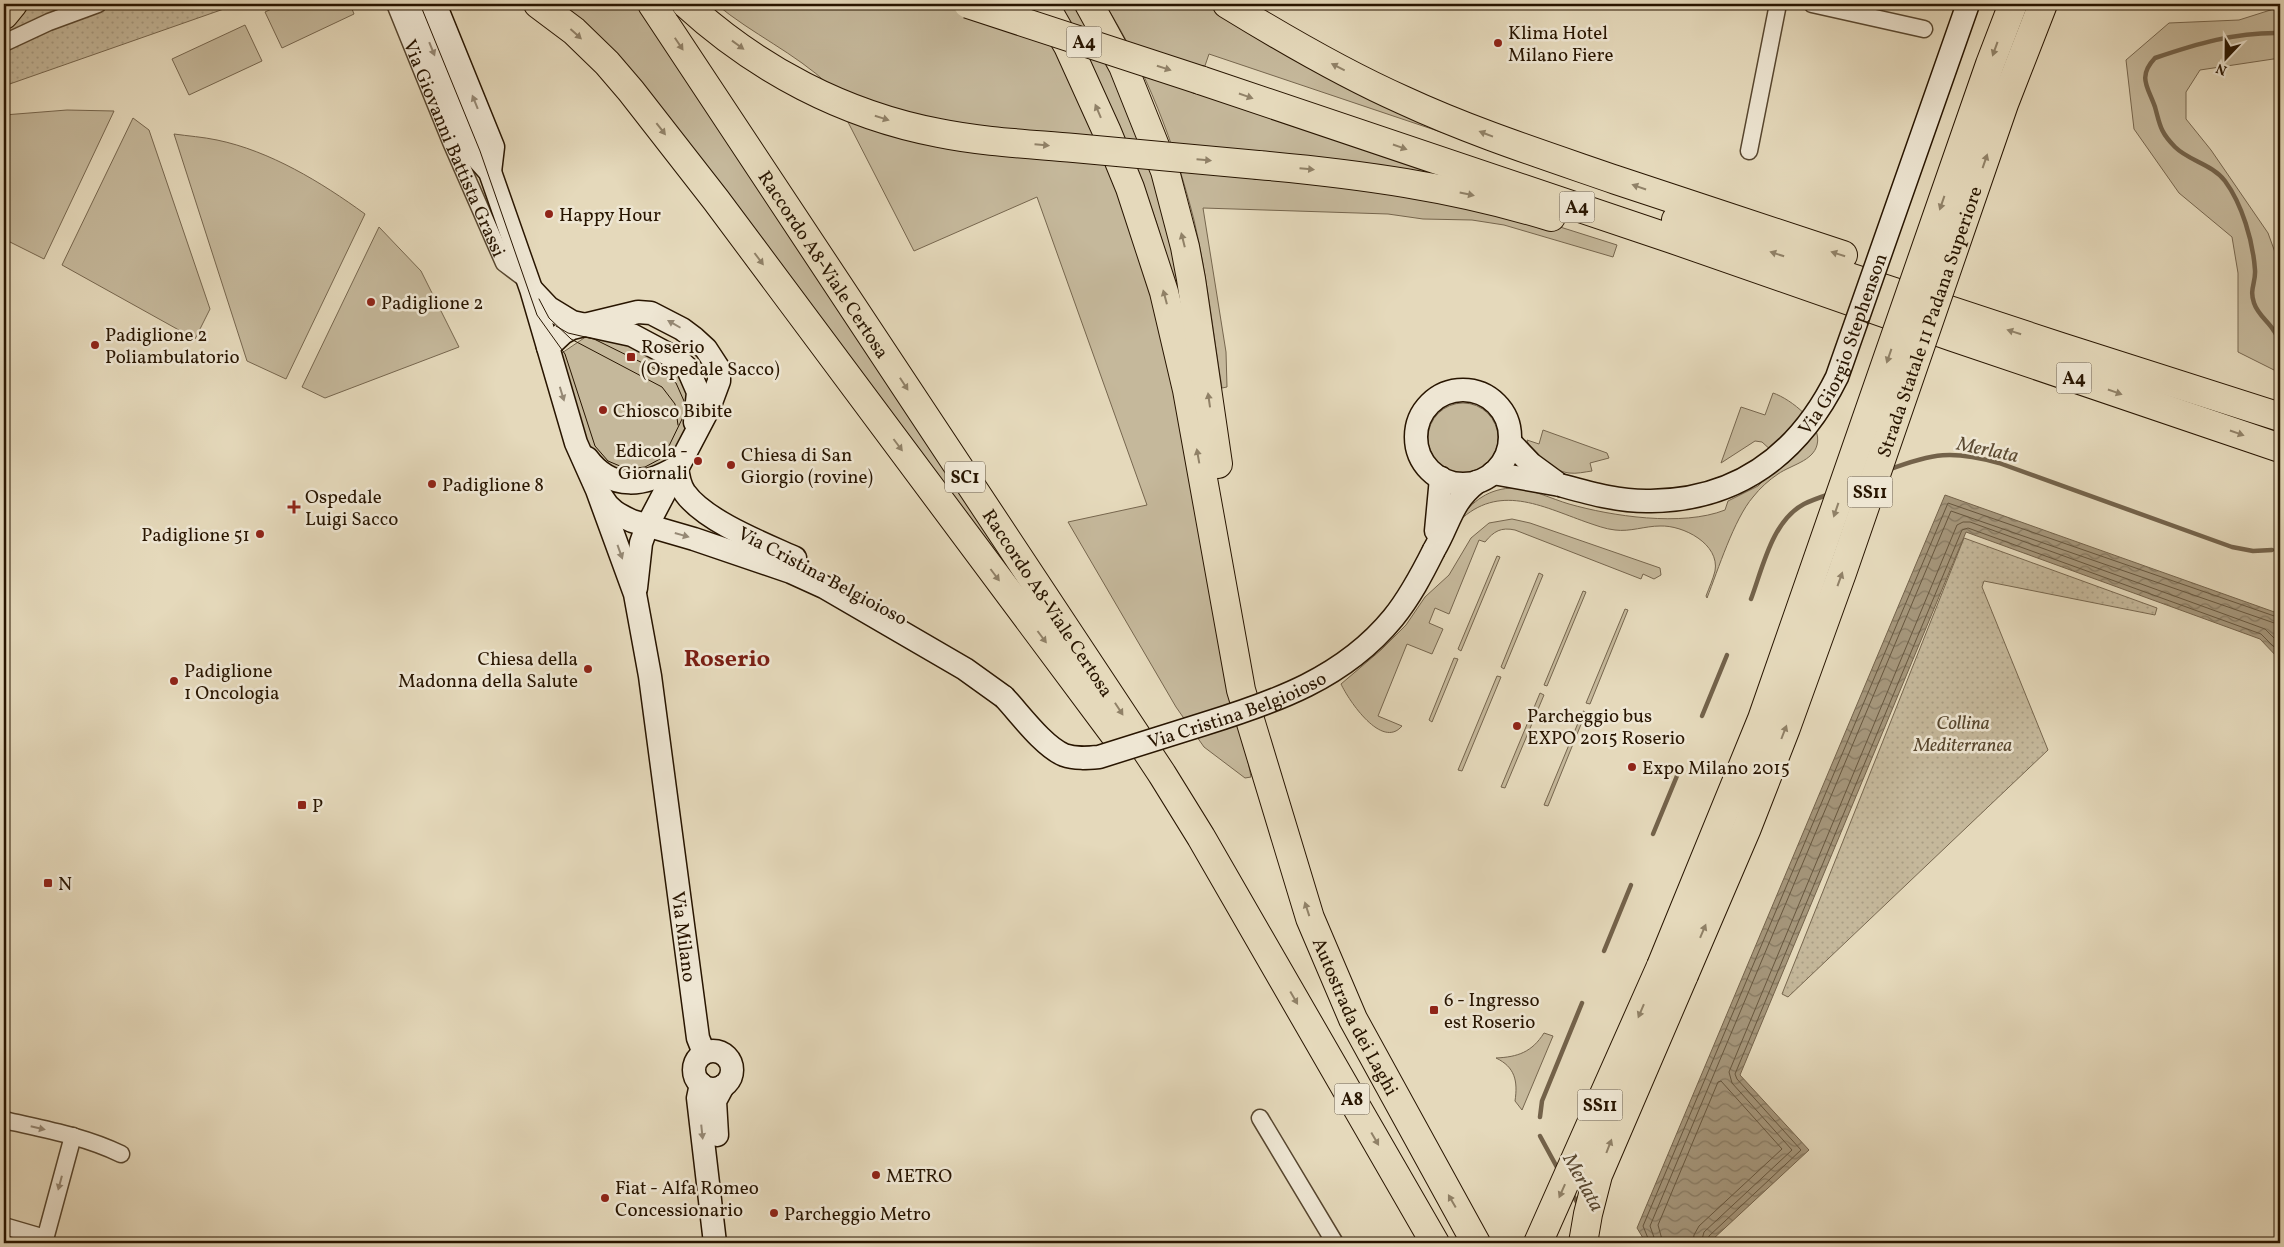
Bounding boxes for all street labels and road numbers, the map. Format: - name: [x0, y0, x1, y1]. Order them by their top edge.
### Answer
- road number: A4: [1066, 27, 1102, 58]
- street label: Via Giovanni Battista Grassi: [396, 36, 511, 262]
- street label: Raccordo A8-Viale Certosa: [751, 166, 894, 364]
- street label: Strada Statale 11 Padana Superiore: [1872, 183, 1990, 461]
- road number: A4: [1560, 192, 1594, 222]
- street label: Via Giorgio Stephenson: [1793, 250, 1894, 441]
- road number: A4: [2056, 362, 2092, 393]
- road number: SC1: [945, 462, 985, 492]
- road number: SS11: [1848, 477, 1892, 508]
- street label: Raccordo A8-Viale Certosa: [975, 505, 1119, 703]
- street label: Via Cristina Belgioioso: [733, 521, 911, 632]
- street label: Via Cristina Belgioioso: [1145, 666, 1332, 756]
- street label: Via Milano: [664, 890, 701, 984]
- street label: Autostrada dei Laghi: [1305, 934, 1404, 1101]
- road number: A8: [1334, 1084, 1370, 1114]
- road number: SS11: [1578, 1090, 1622, 1120]

